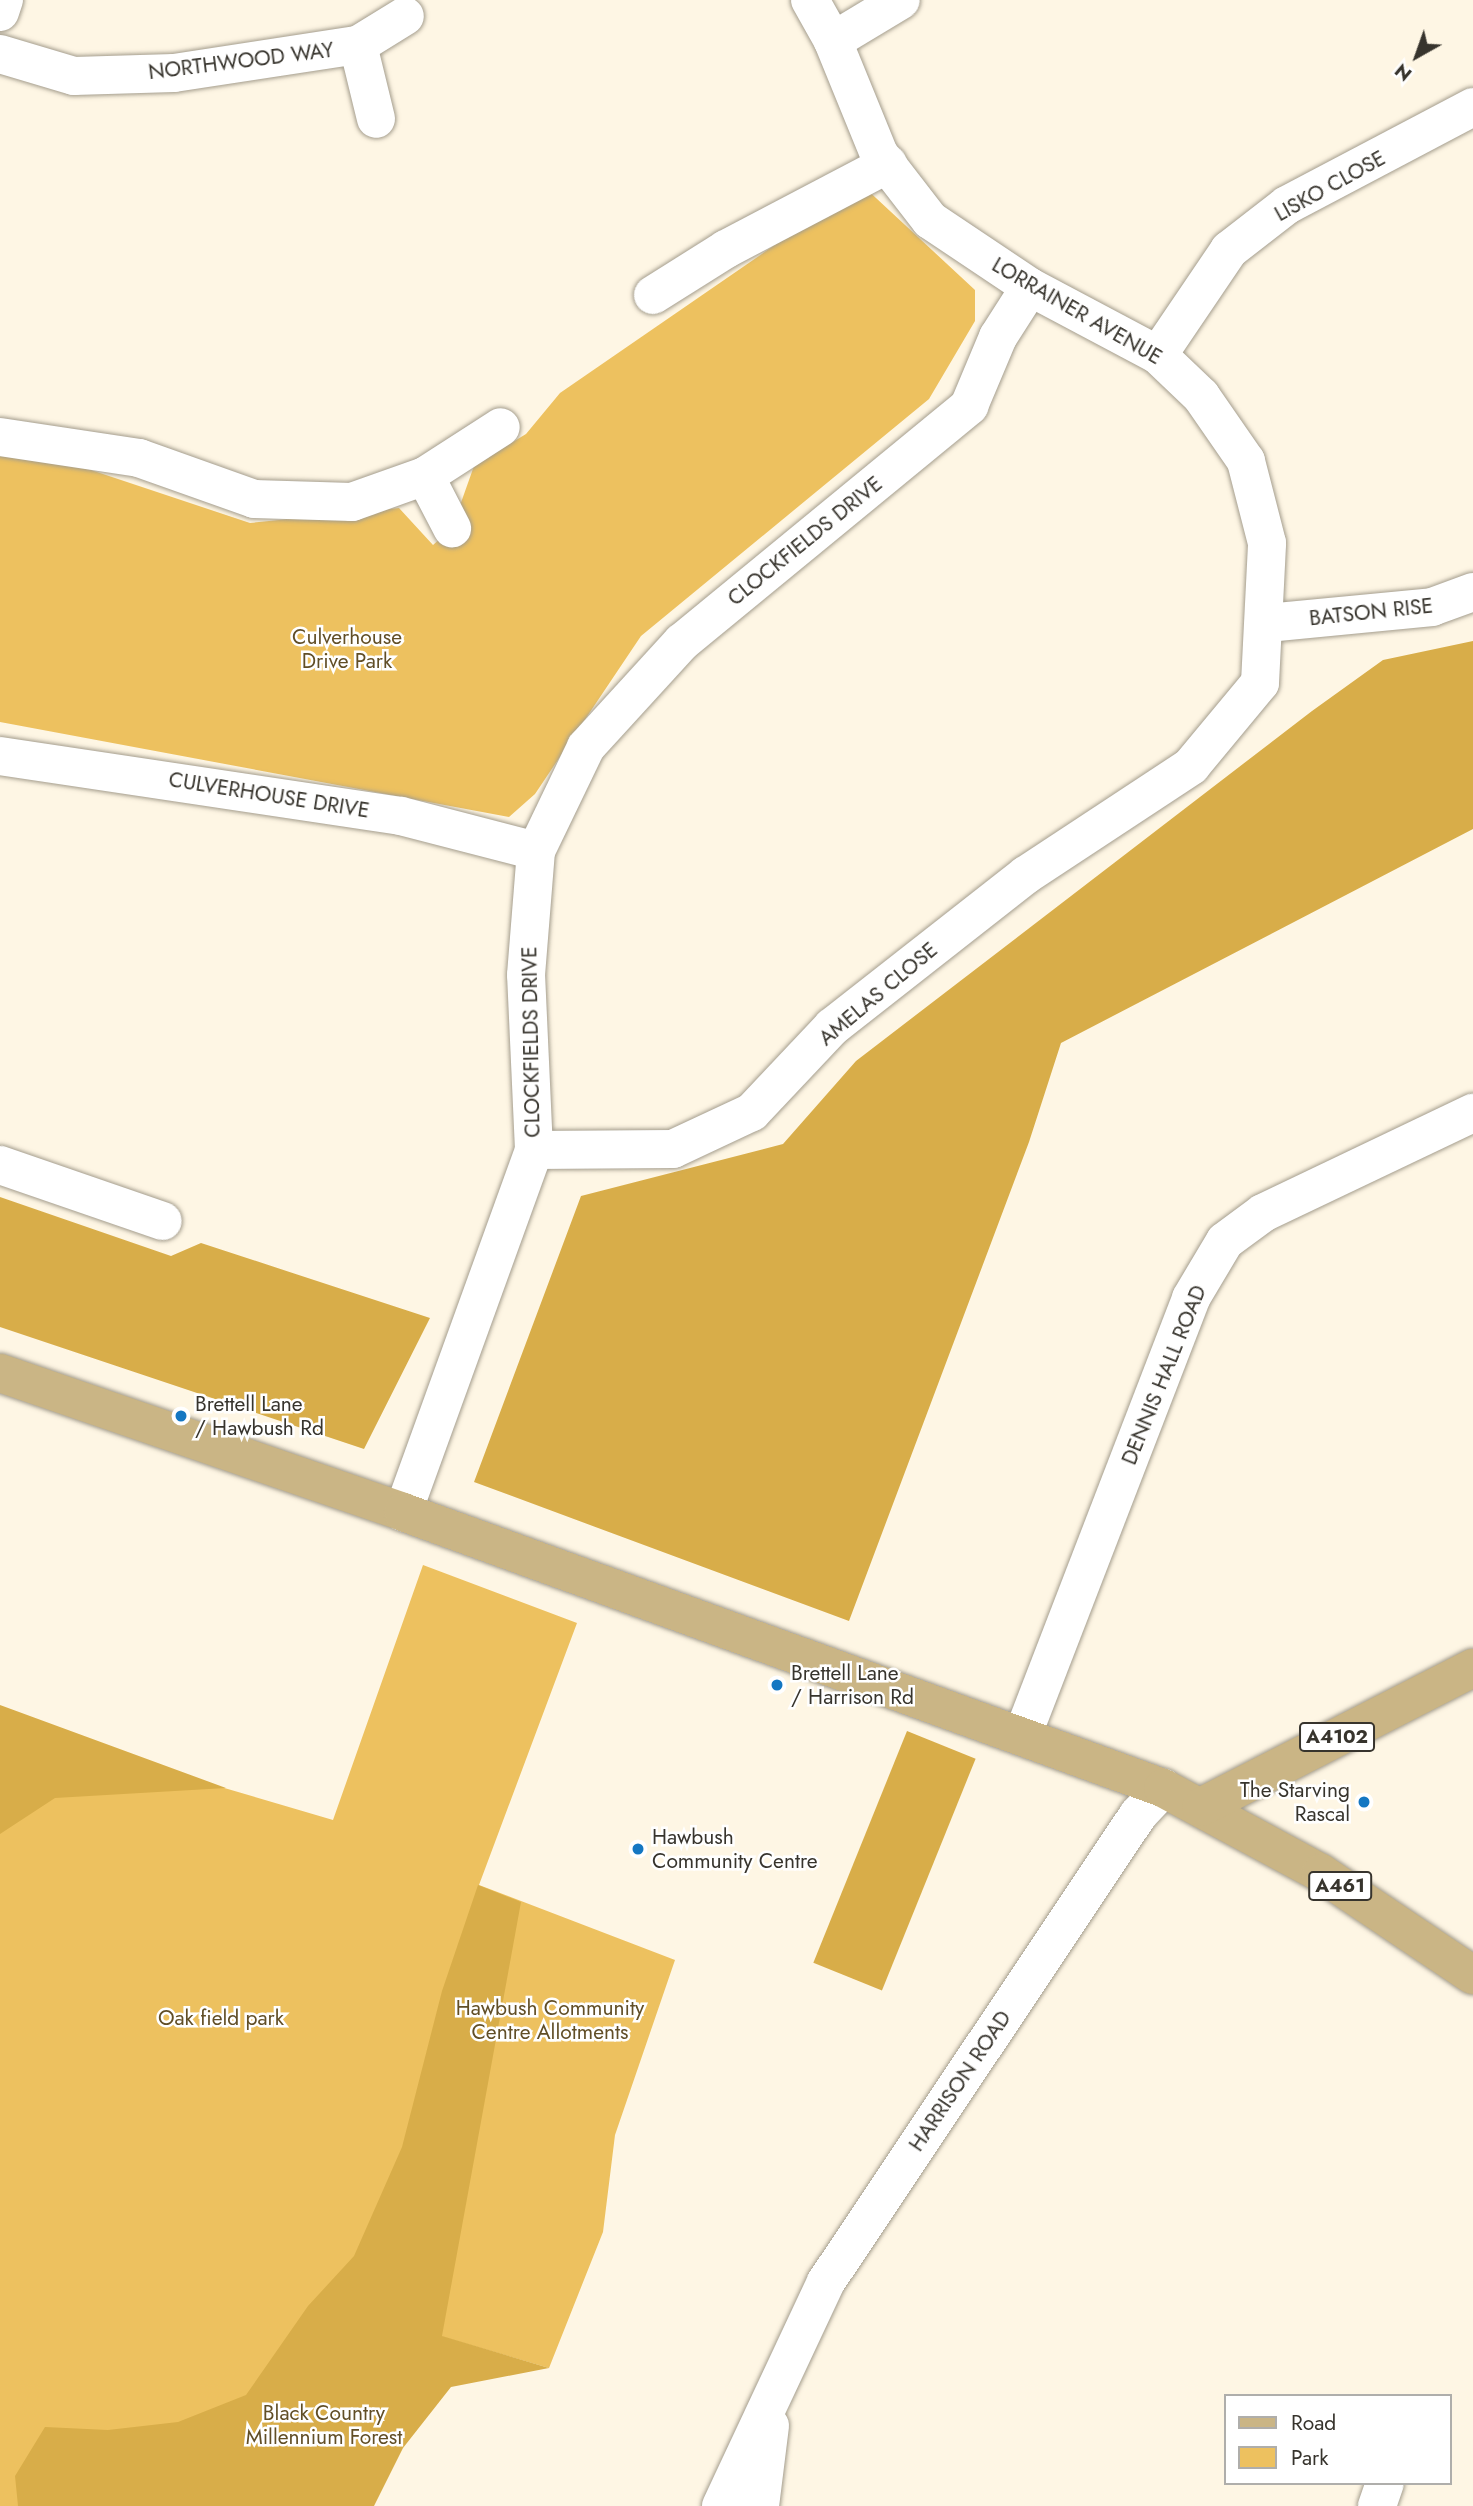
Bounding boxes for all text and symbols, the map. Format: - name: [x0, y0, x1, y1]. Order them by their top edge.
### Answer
- north arrow: [1382, 21, 1452, 91]
- street label: NORTHWOOD WAY: [147, 37, 335, 85]
- text: N: [1389, 57, 1418, 88]
- street label: LISKO CLOSE: [1270, 145, 1390, 227]
- street label: LORRAINER AVENUE: [988, 252, 1166, 370]
- street label: CLOCKFIELDS DRIVE: [723, 471, 887, 611]
- street label: BATSON RISE: [1308, 593, 1434, 631]
- park label: Culverhouse Drive Park: [292, 624, 402, 674]
- street label: CULVERHOUSE DRIVE: [167, 767, 371, 823]
- street label: AMELAS CLOSE: [814, 937, 942, 1051]
- street label: CLOCKFIELDS DRIVE: [517, 946, 545, 1138]
- street label: DENNIS HALL ROAD: [1116, 1282, 1212, 1468]
- place label: Brettell Lane / Hawbush Rd: [195, 1391, 324, 1441]
- marker: Brettell Lane / Hawbush Rd: [173, 1408, 189, 1424]
- place label: Brettell Lane / Harrison Rd: [791, 1660, 914, 1710]
- marker: Brettell Lane / Harrison Rd: [769, 1677, 785, 1693]
- road number: A4102: [1298, 1722, 1376, 1752]
- place label: The Starving Rascal: [1240, 1777, 1350, 1827]
- marker: The Starving Rascal: [1356, 1794, 1372, 1810]
- place label: Hawbush Community Centre: [652, 1824, 818, 1874]
- marker: Hawbush Community Centre: [630, 1841, 646, 1857]
- road number: A461: [1307, 1870, 1373, 1902]
- park label: Hawbush Community Centre Allotments: [456, 1995, 644, 2045]
- park label: Oak field park: [158, 2005, 284, 2031]
- street label: HARRISON ROAD: [904, 2006, 1016, 2156]
- legend: [1224, 2394, 1452, 2485]
- park label: Black Country Millennium Forest: [246, 2400, 402, 2450]
- text: Road: [1291, 2408, 1336, 2438]
- text: Park: [1291, 2443, 1328, 2473]

